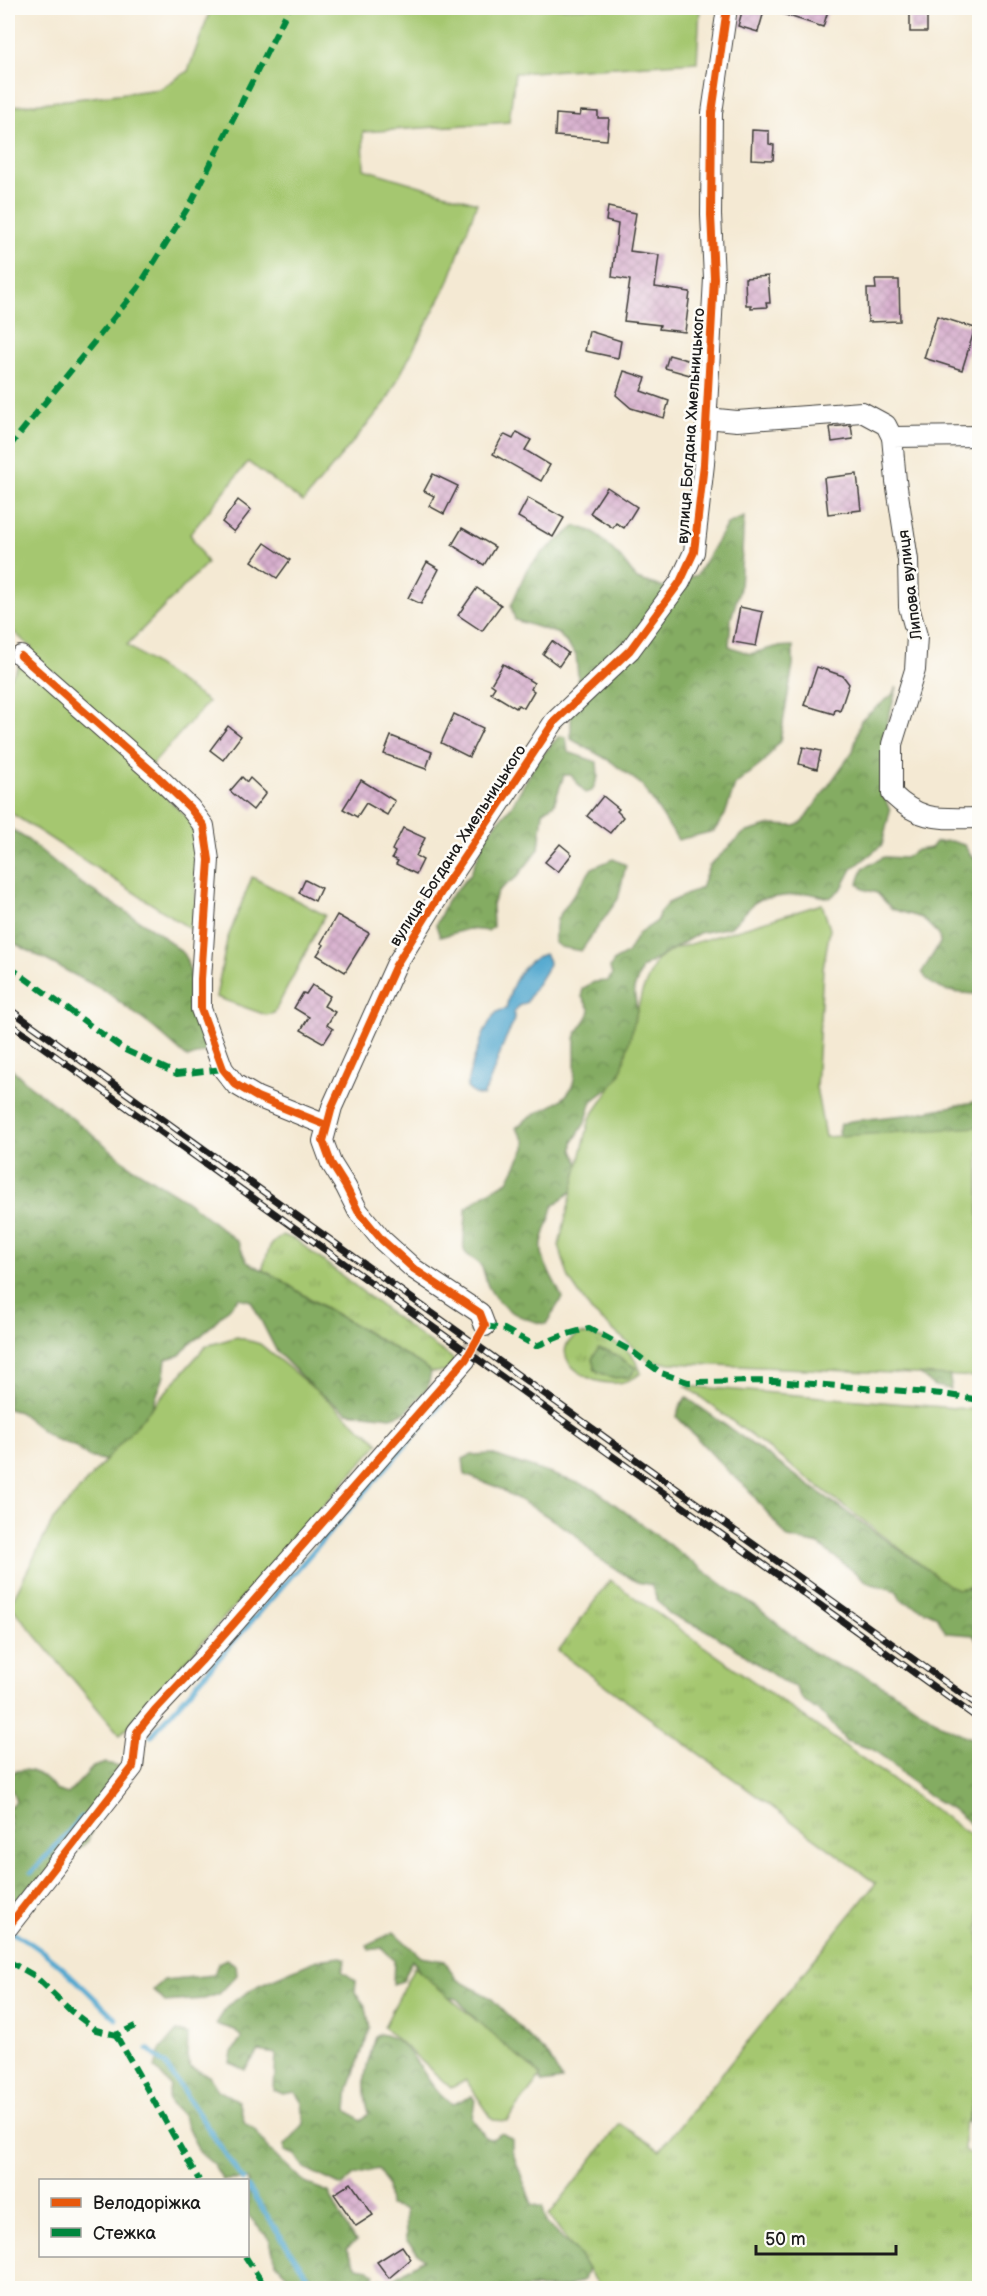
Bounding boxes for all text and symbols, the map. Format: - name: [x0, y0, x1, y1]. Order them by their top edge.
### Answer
- street label: вулиця Богдана Хмельницького: [674, 308, 709, 545]
- street label: Липова вулиця: [894, 528, 927, 642]
- street label: вулиця Богдана Хмельницького: [386, 742, 531, 950]
- legend: [39, 2179, 249, 2257]
- text: Велодоріжка: [93, 2193, 201, 2214]
- scale bar: [756, 2218, 896, 2256]
- text: Стежка: [93, 2223, 156, 2244]
- text: 50 m: [765, 2229, 806, 2250]

